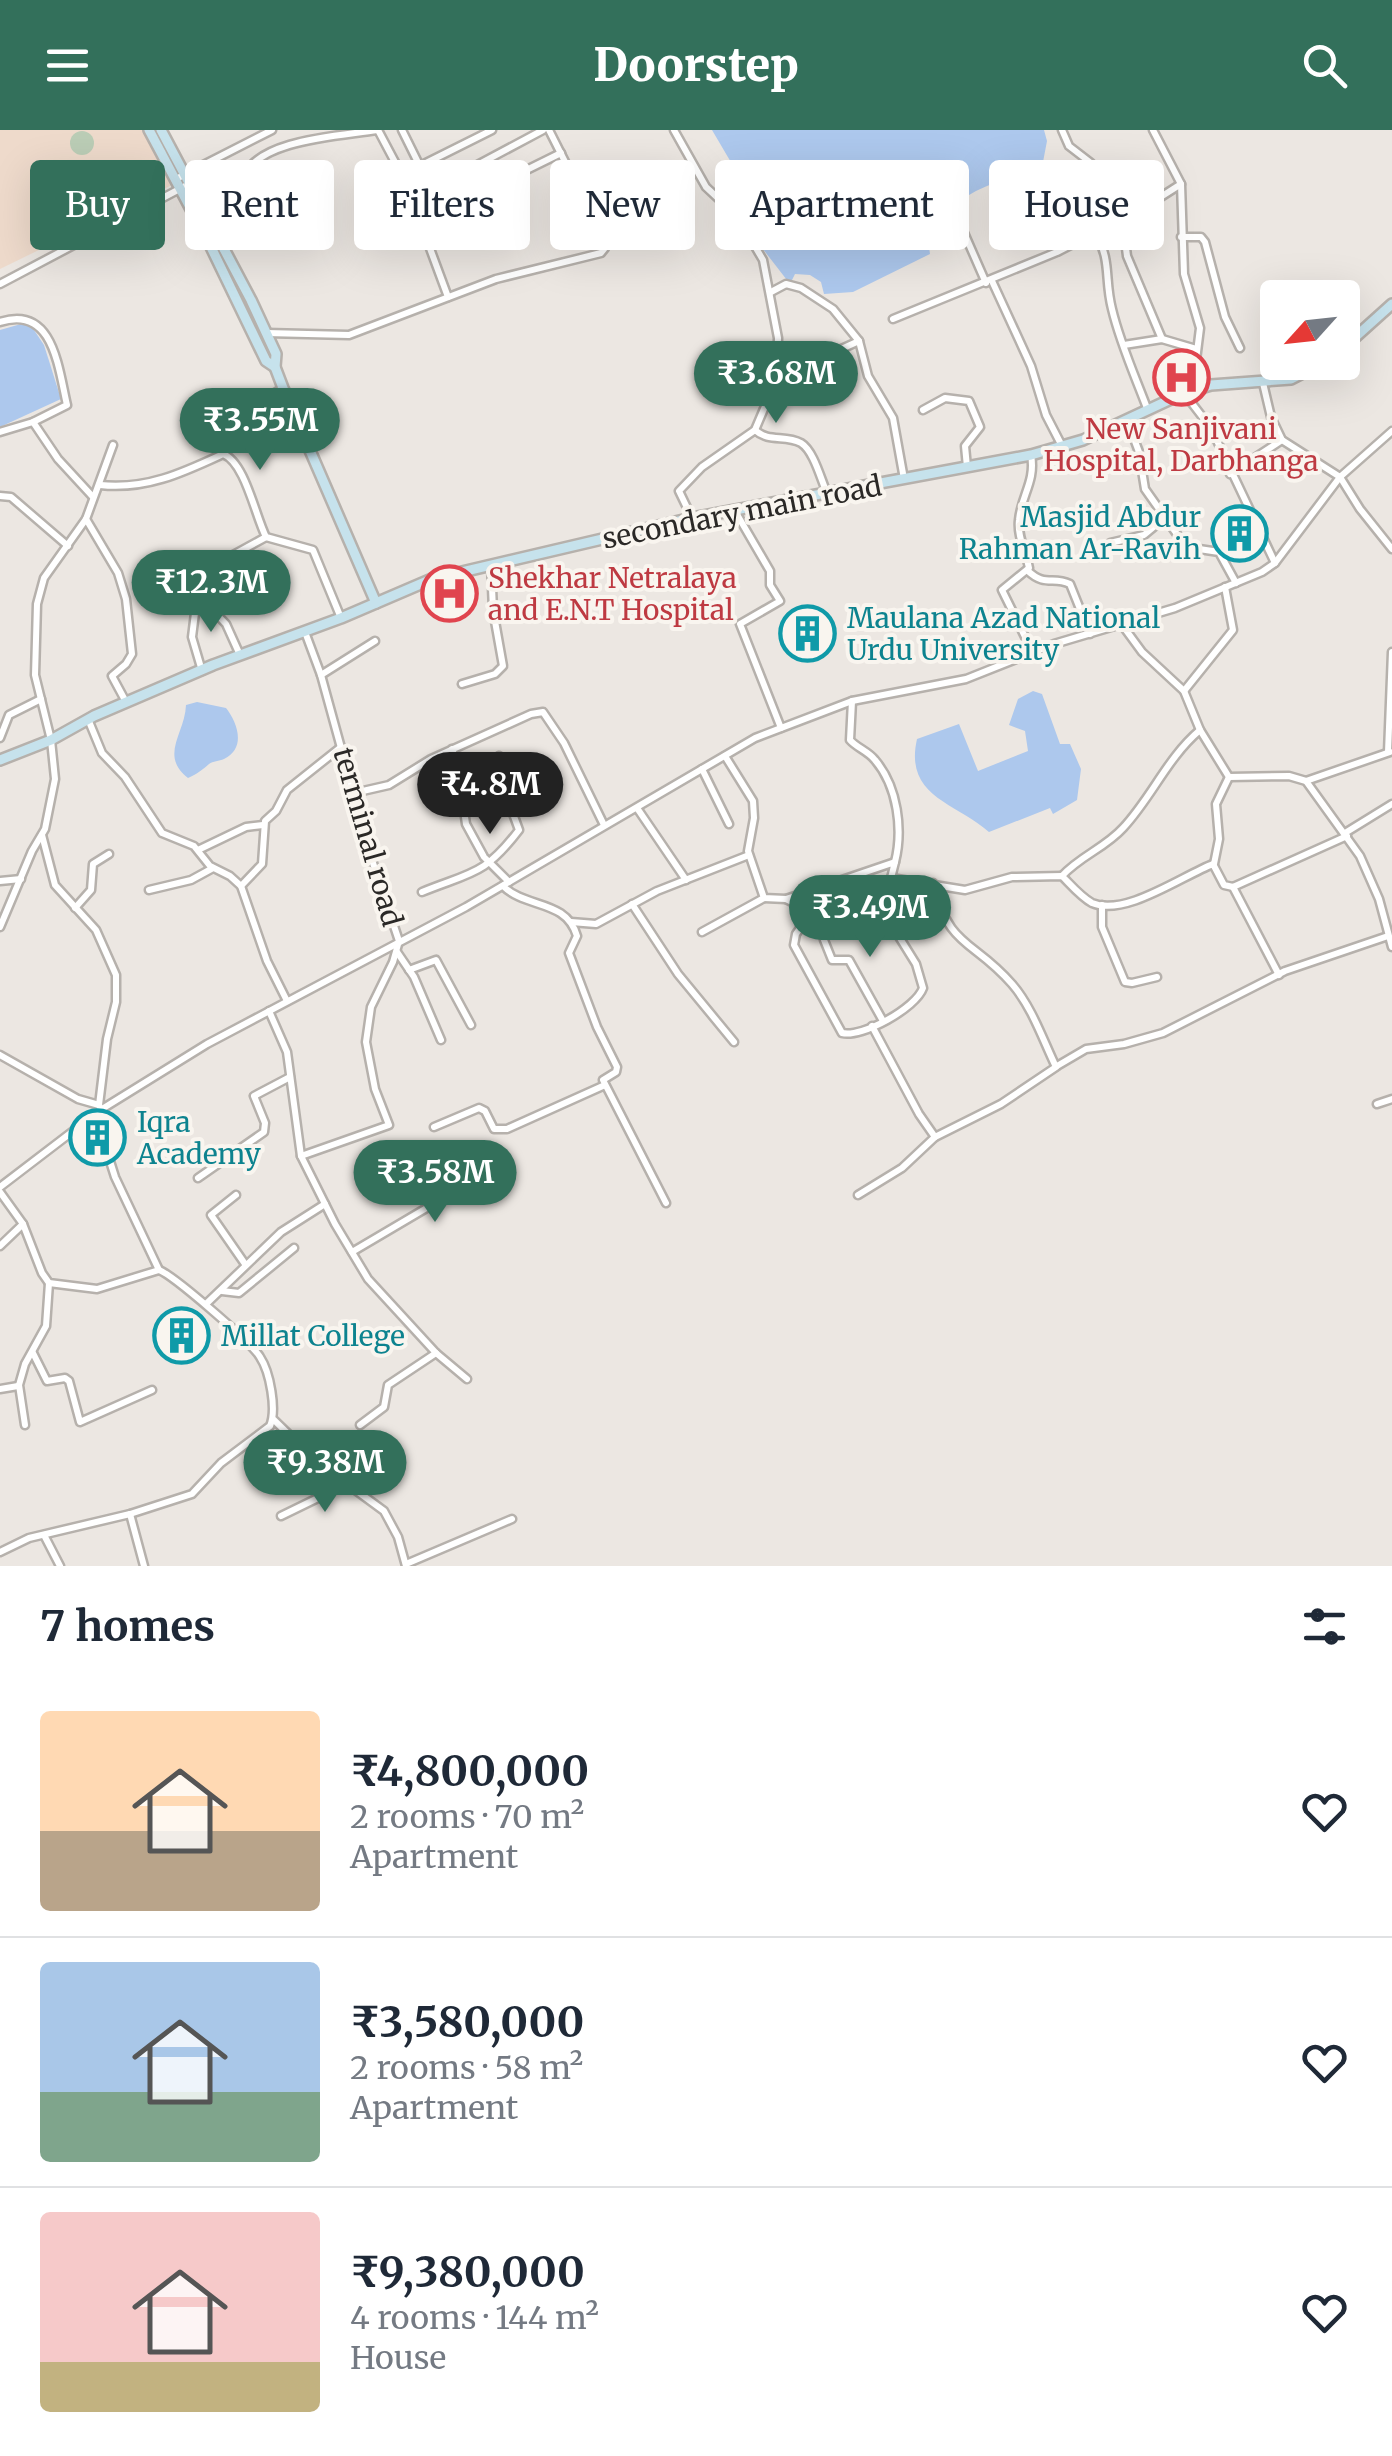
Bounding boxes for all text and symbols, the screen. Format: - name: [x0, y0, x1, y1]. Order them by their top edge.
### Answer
- text: Doorstep: [593, 37, 799, 93]
- icon: menu: [40, 38, 95, 93]
- icon: search: [1297, 38, 1352, 93]
- chip: Buy: [30, 160, 165, 250]
- chip: Rent: [185, 160, 334, 250]
- chip: Filters: [354, 160, 530, 250]
- chip: New: [550, 160, 695, 250]
- chip: Apartment: [715, 160, 969, 250]
- chip: House: [989, 160, 1164, 250]
- north arrow: [1260, 280, 1360, 380]
- map controls: [1260, 280, 1360, 380]
- pin: ₹3.68M: [695, 341, 857, 426]
- hospital icon: New Sanjivani Hospital, Darbhanga: [1151, 348, 1211, 408]
- text: ₹3.68M: [716, 353, 836, 393]
- pin: ₹3.55M: [179, 388, 341, 473]
- text: ₹3.55M: [202, 400, 318, 440]
- place label: New Sanjivani Hospital, Darbhanga: [1044, 411, 1318, 479]
- street label: secondary main road: [599, 467, 885, 557]
- place label: Masjid Abdur Rahman Ar-Ravih: [959, 499, 1201, 567]
- building icon: Masjid Abdur Rahman Ar-Ravih: [1210, 503, 1270, 563]
- pin: ₹12.3M: [130, 550, 292, 635]
- place label: Shekhar Netralaya and E.N.T Hospital: [488, 560, 737, 628]
- text: ₹12.3M: [154, 562, 268, 602]
- hospital icon: Shekhar Netralaya and E.N.T Hospital: [419, 564, 479, 624]
- place label: Maulana Azad National Urdu University: [847, 600, 1161, 668]
- building icon: Maulana Azad National Urdu University: [778, 604, 838, 664]
- street label: terminal road: [325, 744, 411, 931]
- pin: ₹4.8M: [420, 752, 560, 837]
- text: ₹4.8M: [439, 764, 541, 804]
- pin: ₹3.49M: [789, 875, 951, 960]
- text: ₹3.49M: [811, 887, 929, 927]
- place label: Iqra Academy: [136, 1104, 261, 1172]
- building icon: Iqra Academy: [68, 1108, 128, 1168]
- pin: ₹3.58M: [354, 1140, 516, 1225]
- text: ₹3.58M: [376, 1152, 494, 1192]
- building icon: Millat College: [152, 1306, 212, 1366]
- place label: Millat College: [221, 1318, 405, 1354]
- pin: ₹9.38M: [244, 1430, 406, 1515]
- text: ₹9.38M: [265, 1442, 385, 1482]
- icon: filters: [1297, 1599, 1352, 1654]
- text: 7 homes: [40, 1600, 215, 1652]
- text: ₹4,800,000: [350, 1745, 589, 1797]
- icon: home: [120, 1751, 240, 1871]
- icon: heart: [1297, 1784, 1352, 1839]
- text: 2 rooms · 70 m²: [350, 1797, 584, 1837]
- text: Apartment: [350, 1837, 518, 1877]
- text: ₹3,580,000: [350, 1996, 584, 2048]
- icon: home: [120, 2002, 240, 2122]
- icon: heart: [1297, 2035, 1352, 2090]
- text: 2 rooms · 58 m²: [350, 2048, 583, 2088]
- text: Apartment: [350, 2088, 518, 2128]
- text: ₹9,380,000: [350, 2246, 585, 2298]
- icon: home: [120, 2252, 240, 2372]
- icon: heart: [1297, 2285, 1352, 2340]
- text: 4 rooms · 144 m²: [350, 2298, 599, 2338]
- text: House: [350, 2338, 446, 2378]

